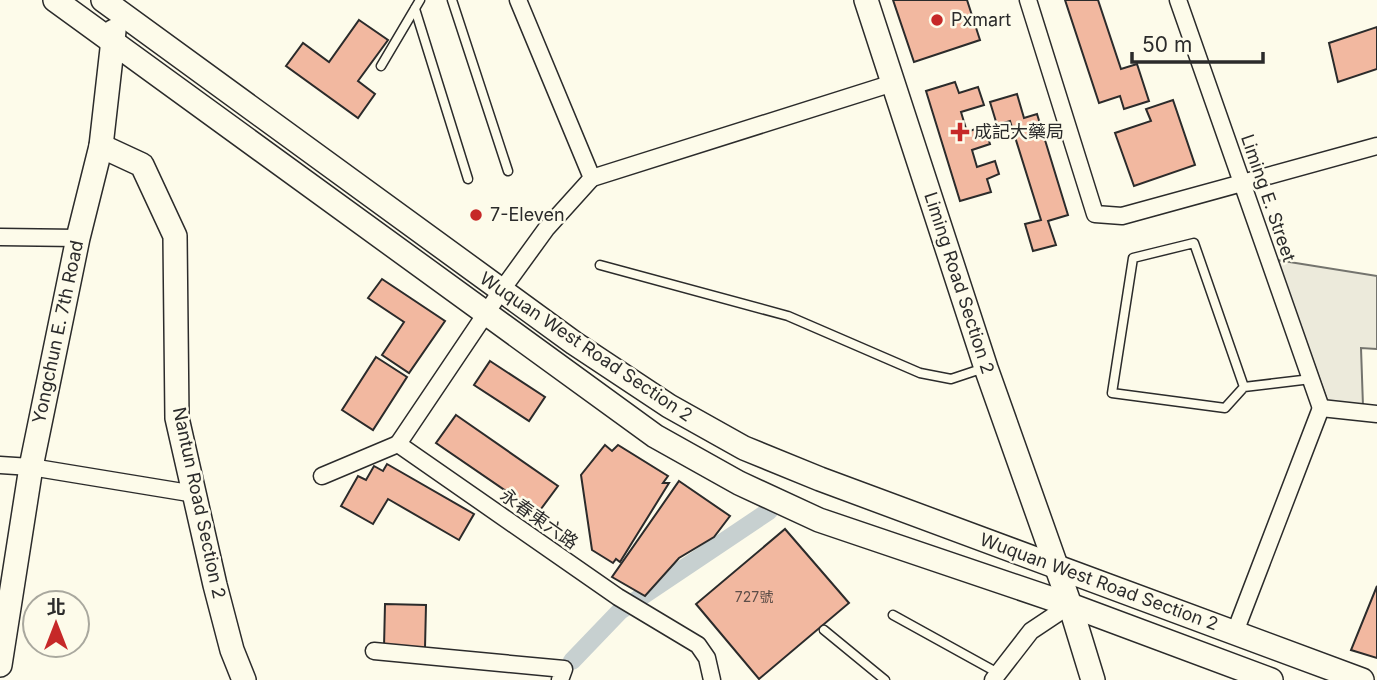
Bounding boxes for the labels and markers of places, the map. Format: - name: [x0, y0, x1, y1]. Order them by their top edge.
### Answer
- place label: Pxmart: [951, 9, 1011, 30]
- marker: Pxmart: [929, 12, 945, 28]
- place label: 成記大藥局: [974, 121, 1064, 142]
- marker: 成記大藥局: [952, 124, 968, 140]
- place label: 7-Eleven: [490, 204, 565, 225]
- marker: 7-Eleven: [468, 207, 484, 223]

